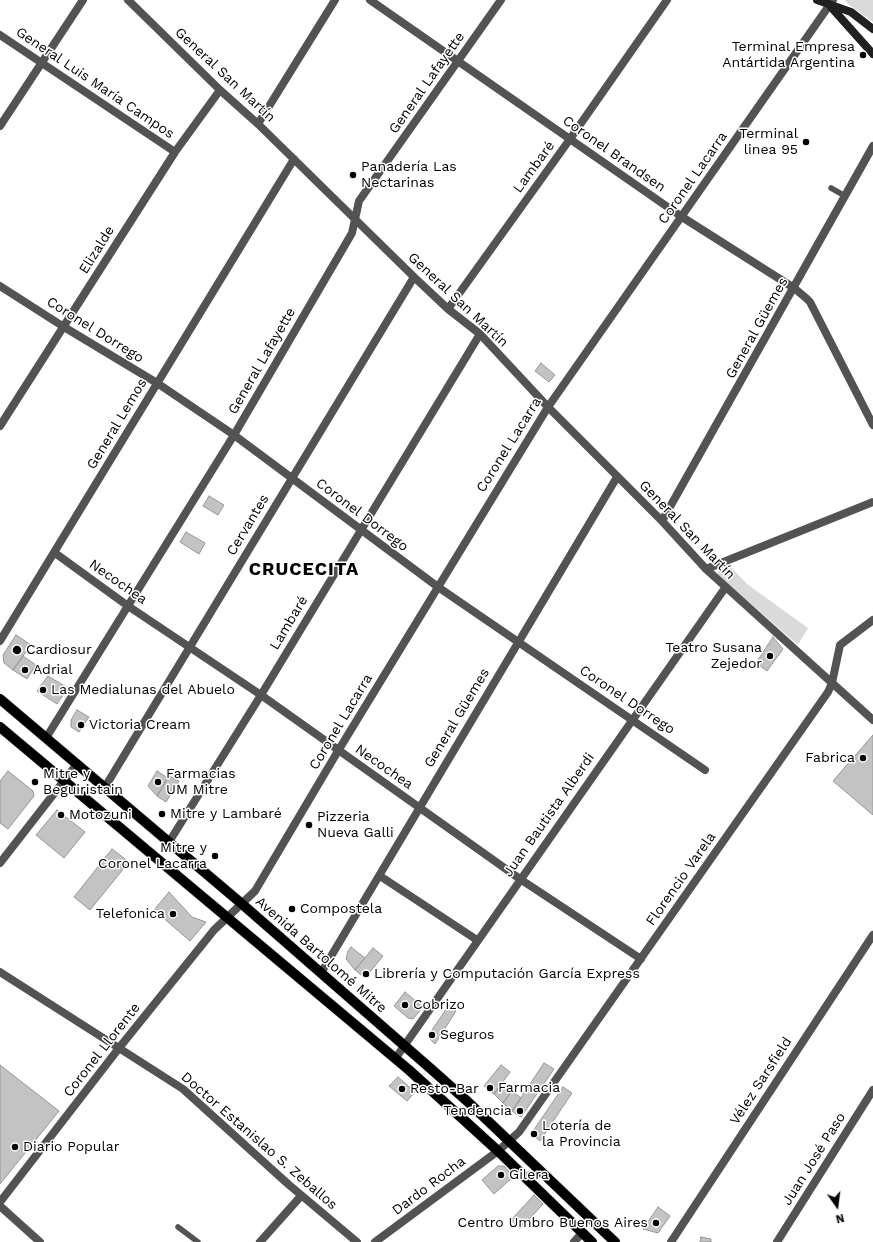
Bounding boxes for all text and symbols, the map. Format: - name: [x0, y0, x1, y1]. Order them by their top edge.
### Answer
- street label: General Luis María Campos: [13, 24, 177, 142]
- street label: General San Martín: [171, 24, 279, 126]
- street label: General Lafayette: [386, 29, 468, 137]
- place label: Terminal Empresa Antártida Argentina: [722, 39, 855, 72]
- marker: Terminal Empresa Antártida Argentina: [858, 50, 868, 60]
- street label: Coronel Brandsen: [559, 112, 669, 196]
- place label: Terminal linea 95: [739, 126, 798, 158]
- street label: Coronel Lacarra: [655, 129, 731, 227]
- marker: Terminal linea 95: [801, 137, 811, 147]
- street label: Lambaré: [510, 138, 558, 196]
- place label: Panadería Las Nectarinas: [361, 159, 457, 192]
- marker: Panadería Las Nectarinas: [348, 170, 358, 180]
- street label: Elizalde: [76, 223, 118, 277]
- street label: General San Martín: [404, 249, 512, 351]
- street label: General Güemes: [722, 274, 792, 382]
- street label: Coronel Dorrego: [43, 293, 147, 367]
- street label: General Lafayette: [225, 305, 299, 417]
- street label: General Lemos: [83, 376, 151, 472]
- street label: Coronel Lacarra: [473, 394, 545, 496]
- street label: Coronel Dorrego: [312, 475, 412, 555]
- street label: General San Martín: [635, 477, 739, 583]
- street label: Cervantes: [223, 491, 273, 559]
- street label: Necochea: [86, 556, 150, 608]
- district label: CRUCECITA: [249, 559, 359, 581]
- street label: Lambaré: [266, 593, 312, 653]
- place label: Teatro Susana Zejedor: [665, 640, 762, 672]
- place label: Cardiosur: [26, 642, 92, 658]
- marker: Cardiosur: [11, 644, 23, 656]
- marker: Teatro Susana Zejedor: [765, 651, 775, 661]
- place label: Adrial: [33, 662, 73, 678]
- street label: Coronel Dorrego: [576, 662, 678, 738]
- marker: Adrial: [20, 665, 30, 675]
- street label: General Güemes: [421, 665, 493, 771]
- street label: Coronel Lacarra: [306, 671, 376, 773]
- place label: Las Medialunas del Abuelo: [51, 682, 235, 698]
- marker: Las Medialunas del Abuelo: [38, 685, 48, 695]
- place label: Victoria Cream: [89, 717, 190, 733]
- marker: Victoria Cream: [76, 720, 86, 730]
- street label: Necochea: [352, 741, 416, 793]
- street label: Juan Bautista Alberdi: [500, 750, 598, 880]
- place label: Fabrica: [805, 750, 855, 766]
- marker: Fabrica: [858, 753, 868, 763]
- place label: Mitre y Beguiristain: [43, 766, 123, 798]
- place label: Farmacias UM Mitre: [166, 766, 236, 798]
- marker: Mitre y Beguiristain: [30, 777, 40, 787]
- marker: Farmacias UM Mitre: [153, 777, 163, 787]
- place label: Mitre y Lambaré: [170, 806, 282, 822]
- place label: Motozuni: [69, 807, 132, 823]
- marker: Mitre y Lambaré: [157, 809, 167, 819]
- place label: Pizzeria Nueva Galli: [317, 809, 394, 842]
- marker: Motozuni: [56, 810, 66, 820]
- marker: Pizzeria Nueva Galli: [304, 820, 314, 830]
- street label: Florencio Varela: [643, 829, 719, 929]
- place label: Mitre y Coronel Lacarra: [98, 840, 207, 872]
- marker: Mitre y Coronel Lacarra: [210, 851, 220, 861]
- street label: Avenida Bartolomé Mitre: [252, 893, 390, 1017]
- place label: Compostela: [300, 901, 382, 917]
- marker: Compostela: [287, 904, 297, 914]
- place label: Telefonica: [96, 906, 165, 922]
- marker: Telefonica: [168, 909, 178, 919]
- place label: Librería y Computación García Express: [374, 966, 640, 982]
- marker: Librería y Computación García Express: [361, 969, 371, 979]
- place label: Cobrizo: [413, 997, 465, 1013]
- street label: Coronel Llorente: [60, 1000, 144, 1100]
- marker: Cobrizo: [400, 1000, 410, 1010]
- place label: Seguros: [440, 1027, 494, 1043]
- marker: Seguros: [427, 1030, 437, 1040]
- street label: Vélez Sarsfield: [726, 1034, 796, 1128]
- street label: Doctor Estanislao S. Zeballos: [177, 1069, 341, 1213]
- place label: Farmacia: [498, 1080, 560, 1096]
- place label: Resto-Bar: [410, 1081, 479, 1097]
- marker: Farmacia: [485, 1083, 495, 1093]
- marker: Resto-Bar: [397, 1084, 407, 1094]
- place label: Tendencia: [443, 1103, 512, 1119]
- marker: Tendencia: [515, 1106, 525, 1116]
- street label: Juan José Paso: [779, 1109, 849, 1209]
- place label: Lotería de la Provincia: [542, 1118, 621, 1150]
- marker: Lotería de la Provincia: [529, 1129, 539, 1139]
- place label: Diario Popular: [23, 1139, 119, 1155]
- marker: Diario Popular: [10, 1142, 20, 1152]
- street label: Dardo Rocha: [389, 1153, 469, 1219]
- place label: Gilera: [509, 1167, 549, 1183]
- marker: Gilera: [496, 1170, 506, 1180]
- north arrow: [817, 1186, 857, 1226]
- text: N: [834, 1211, 846, 1225]
- place label: Centro Umbro Buenos Aires: [458, 1215, 648, 1231]
- marker: Centro Umbro Buenos Aires: [651, 1218, 661, 1228]

